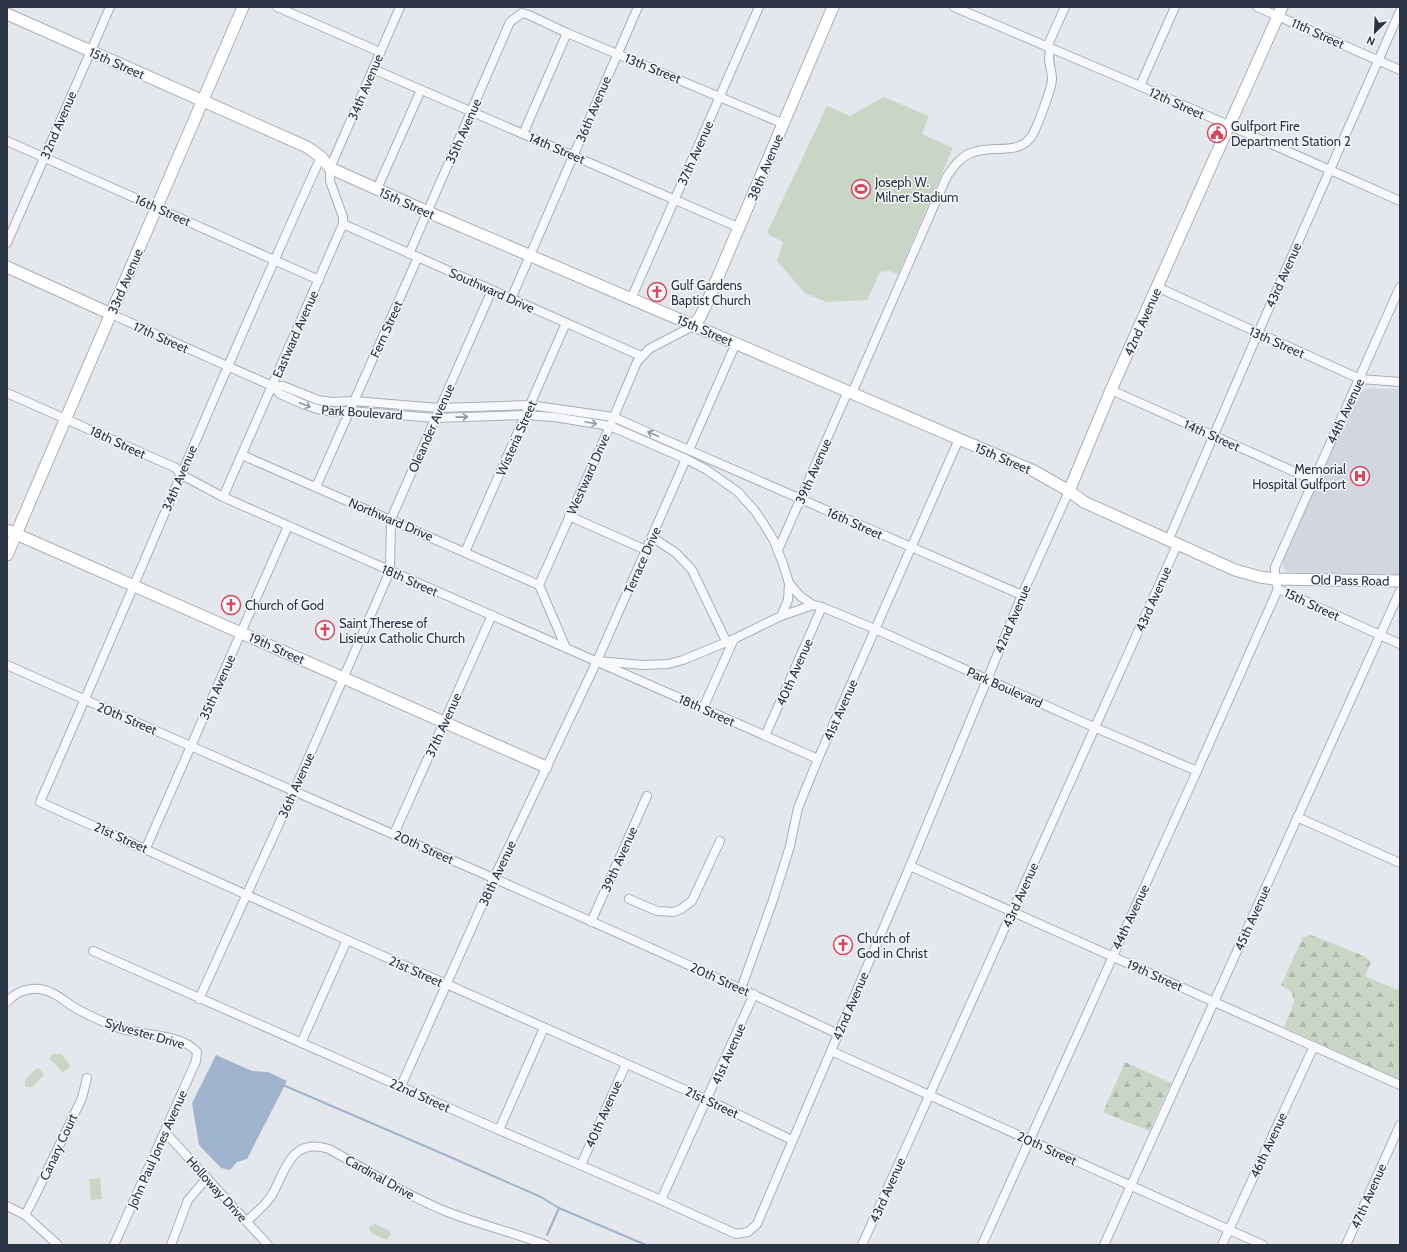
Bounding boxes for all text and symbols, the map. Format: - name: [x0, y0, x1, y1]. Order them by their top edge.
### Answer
- north arrow: [1355, 12, 1395, 52]
- street label: 11th Street: [1289, 14, 1348, 52]
- text: N: [1365, 33, 1377, 49]
- street label: 15th Street: [87, 44, 148, 83]
- street label: 13th Street: [623, 50, 684, 87]
- street label: 34th Avenue: [344, 51, 386, 122]
- street label: 36th Avenue: [572, 73, 614, 144]
- street label: 12th Street: [1147, 84, 1208, 123]
- street label: 32nd Avenue: [36, 88, 80, 161]
- street label: 35th Avenue: [442, 96, 485, 166]
- street label: 37th Avenue: [674, 118, 717, 188]
- place label: Gulfport Fire Department Station 2: [1231, 118, 1351, 149]
- public building icon: Gulfport Fire Department Station 2: [1206, 122, 1228, 144]
- street label: 14th Street: [526, 129, 588, 167]
- street label: 38th Avenue: [744, 131, 786, 203]
- place label: Joseph W. Milner Stadium: [874, 174, 958, 205]
- sports icon: Joseph W. Milner Stadium: [850, 178, 872, 200]
- street label: 15th Street: [377, 184, 438, 223]
- street label: 16th Street: [133, 191, 194, 230]
- street label: 43rd Avenue: [1261, 240, 1305, 310]
- street label: 33rd Avenue: [104, 246, 146, 316]
- street label: Southward Drive: [447, 264, 537, 316]
- place label: Gulf Gardens Baptist Church: [671, 277, 751, 308]
- church icon: Gulf Gardens Baptist Church: [646, 281, 668, 303]
- street label: 42nd Avenue: [1120, 285, 1164, 359]
- street label: Eastward Avenue: [269, 287, 322, 380]
- street label: Fern Street: [366, 298, 406, 360]
- street label: 15th Street: [675, 311, 736, 349]
- street label: 17th Street: [131, 318, 192, 356]
- street label: 13th Street: [1247, 323, 1308, 362]
- street label: 44th Avenue: [1323, 375, 1367, 446]
- street label: Oleander Avenue: [404, 381, 458, 475]
- street label: Wisteria Street: [492, 397, 540, 478]
- street label: Park Boulevard: [321, 401, 403, 423]
- one-way arrow: [299, 402, 311, 410]
- one-way arrow: [455, 414, 468, 421]
- street label: 14th Street: [1182, 416, 1243, 455]
- one-way arrow: [584, 419, 597, 427]
- street label: 18th Street: [87, 422, 149, 462]
- one-way arrow: [648, 430, 660, 438]
- street label: Westward Drive: [563, 431, 613, 517]
- street label: 39th Avenue: [791, 435, 835, 506]
- street label: 15th Street: [973, 439, 1034, 477]
- street label: 34th Avenue: [158, 442, 200, 513]
- place label: Memorial Hospital Gulfport: [1252, 461, 1347, 492]
- hospital icon: Memorial Hospital Gulfport: [1349, 465, 1371, 487]
- street label: Northward Drive: [346, 494, 436, 544]
- street label: 16th Street: [825, 504, 886, 543]
- street label: Terrace Drive: [620, 524, 664, 596]
- street label: 18th Street: [379, 561, 441, 600]
- street label: 43rd Avenue: [1131, 564, 1175, 634]
- street label: Old Pass Road: [1311, 571, 1389, 589]
- street label: 42nd Avenue: [990, 582, 1034, 656]
- street label: 15th Street: [1282, 584, 1343, 624]
- church icon: Church of God: [220, 594, 242, 616]
- place label: Church of God: [245, 597, 324, 613]
- place label: Saint Therese of Lisieux Catholic Church: [339, 615, 465, 646]
- church icon: Saint Therese of Lisieux Catholic Church: [314, 619, 336, 641]
- street label: 19th Street: [247, 629, 308, 668]
- street label: 40th Avenue: [772, 635, 816, 708]
- street label: 35th Avenue: [196, 652, 239, 722]
- street label: Park Boulevard: [965, 663, 1045, 711]
- street label: 41st Avenue: [819, 676, 861, 743]
- street label: 37th Avenue: [422, 690, 465, 760]
- street label: 18th Street: [676, 691, 738, 730]
- street label: 20th Street: [95, 698, 160, 738]
- street label: 36th Avenue: [274, 749, 318, 820]
- street label: 21st Street: [92, 818, 151, 856]
- street label: 39th Avenue: [597, 823, 641, 894]
- street label: 20th Street: [392, 827, 457, 868]
- street label: 38th Avenue: [475, 837, 519, 908]
- street label: 43rd Avenue: [998, 860, 1042, 930]
- street label: 44th Avenue: [1108, 881, 1152, 952]
- street label: 45th Avenue: [1230, 882, 1274, 953]
- place label: Church of God in Christ: [857, 930, 928, 961]
- church icon: Church of God in Christ: [832, 934, 854, 956]
- street label: 21st Street: [387, 952, 446, 990]
- street label: 19th Street: [1125, 956, 1186, 995]
- street label: 20th Street: [688, 959, 753, 1000]
- street label: 42nd Avenue: [828, 969, 872, 1043]
- street label: Sylvester Drive: [103, 1014, 187, 1052]
- street label: 41st Avenue: [707, 1020, 749, 1087]
- street label: 22nd Street: [387, 1075, 453, 1116]
- street label: 40th Avenue: [581, 1077, 625, 1150]
- street label: 21st Street: [683, 1083, 742, 1122]
- street label: John Paul Jones Avenue: [123, 1087, 190, 1211]
- street label: 46th Avenue: [1246, 1109, 1290, 1180]
- street label: Canary Court: [36, 1111, 81, 1183]
- street label: 20th Street: [1015, 1128, 1080, 1169]
- street label: Cardinal Drive: [343, 1151, 418, 1203]
- street label: Holloway Drive: [183, 1153, 251, 1226]
- street label: 43rd Avenue: [865, 1155, 909, 1225]
- street label: 47th Avenue: [1347, 1161, 1390, 1231]

